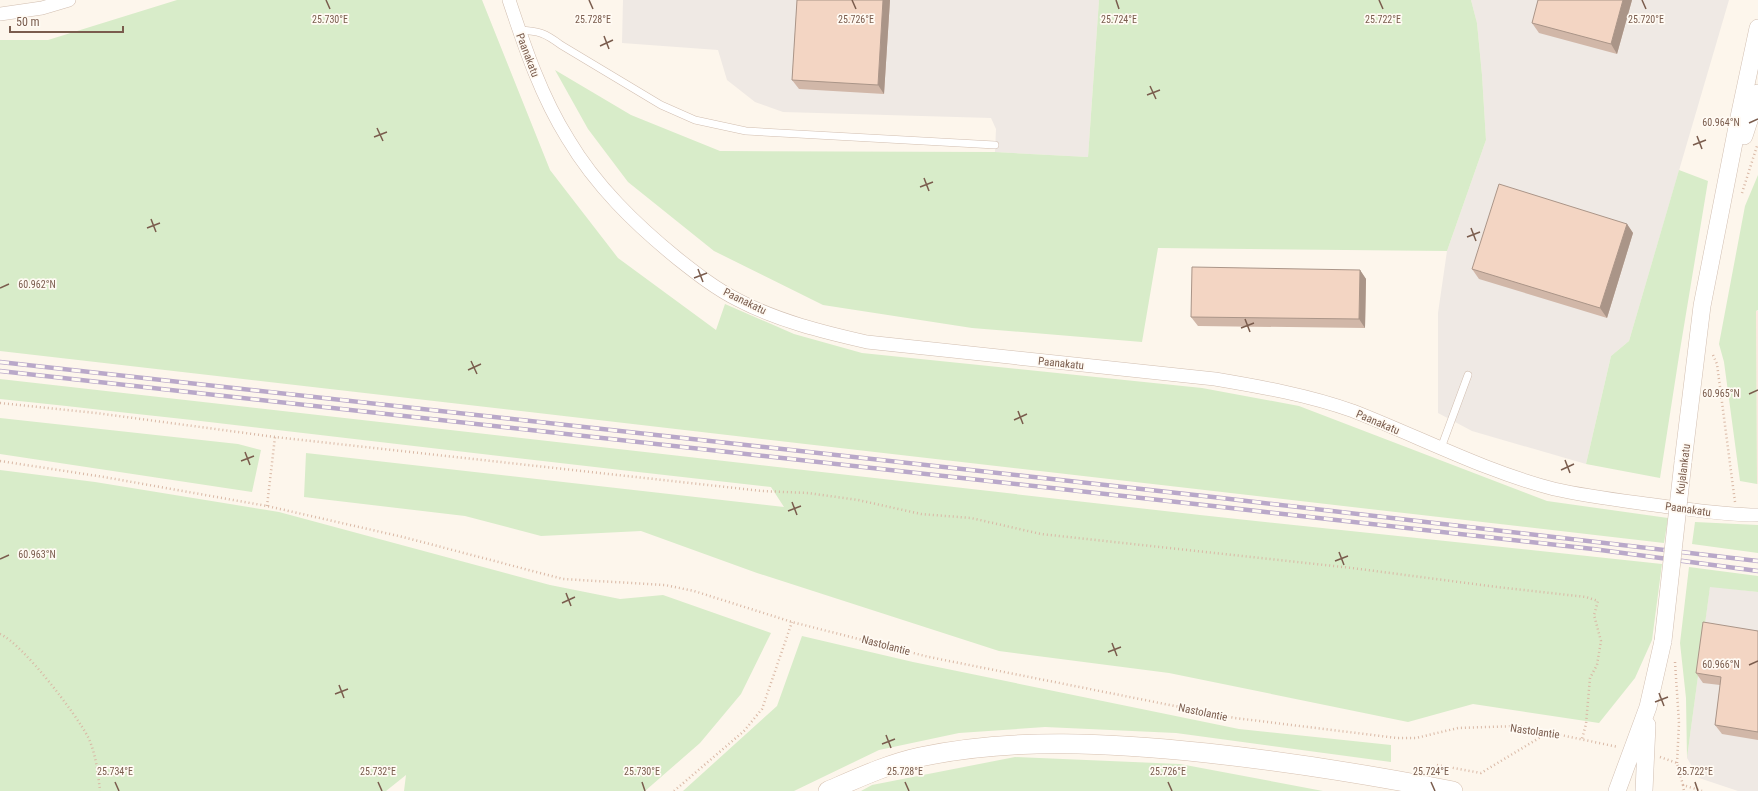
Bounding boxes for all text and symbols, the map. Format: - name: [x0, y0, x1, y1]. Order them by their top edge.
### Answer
- scale bar: [10, 8, 123, 34]
- text: 25.730°E: [312, 14, 348, 25]
- text: 25.728°E: [575, 14, 611, 25]
- text: 25.726°E: [838, 14, 874, 25]
- text: 25.724°E: [1101, 14, 1137, 25]
- text: 25.722°E: [1365, 14, 1401, 25]
- text: 25.720°E: [1628, 14, 1664, 25]
- text: 50 m: [16, 15, 40, 29]
- street label: Paanakatu: [513, 31, 542, 79]
- text: 60.964°N: [1702, 117, 1740, 128]
- text: 60.962°N: [18, 279, 56, 290]
- street label: Paanakatu: [721, 286, 768, 317]
- street label: Paanakatu: [1037, 355, 1084, 372]
- text: 60.965°N: [1702, 388, 1740, 399]
- street label: Paanakatu: [1354, 407, 1402, 437]
- street label: Kujalankatu: [1674, 443, 1693, 495]
- street label: Paanakatu: [1664, 500, 1712, 519]
- text: 60.963°N: [18, 549, 56, 560]
- street label: Nastolantie: [860, 633, 912, 658]
- text: 60.966°N: [1702, 659, 1740, 670]
- street label: Nastolantie: [1177, 701, 1229, 724]
- street label: Nastolantie: [1509, 722, 1561, 741]
- text: 25.734°E: [97, 766, 133, 777]
- text: 25.732°E: [360, 766, 396, 777]
- text: 25.730°E: [624, 766, 660, 777]
- text: 25.728°E: [887, 766, 923, 777]
- text: 25.726°E: [1150, 766, 1186, 777]
- text: 25.724°E: [1413, 766, 1449, 777]
- text: 25.722°E: [1677, 766, 1713, 777]

